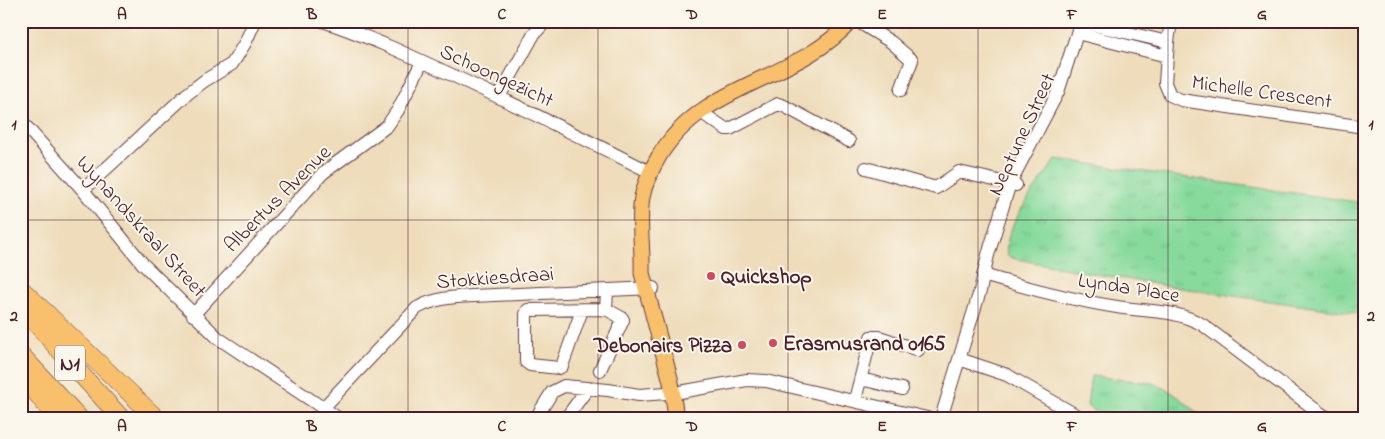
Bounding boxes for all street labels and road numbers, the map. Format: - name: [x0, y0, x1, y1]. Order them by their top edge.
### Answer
- street label: Schoongezicht: [433, 37, 558, 118]
- street label: Michelle Crescent: [1190, 68, 1334, 118]
- street label: Neptune Street: [981, 69, 1064, 201]
- street label: Albertus Avenue: [218, 138, 339, 260]
- street label: Wynandskraal Street: [67, 149, 213, 307]
- street label: Stokkiesdraai: [435, 260, 555, 298]
- street label: Lynda Place: [1075, 266, 1182, 314]
- road number: N1: [55, 346, 85, 380]

